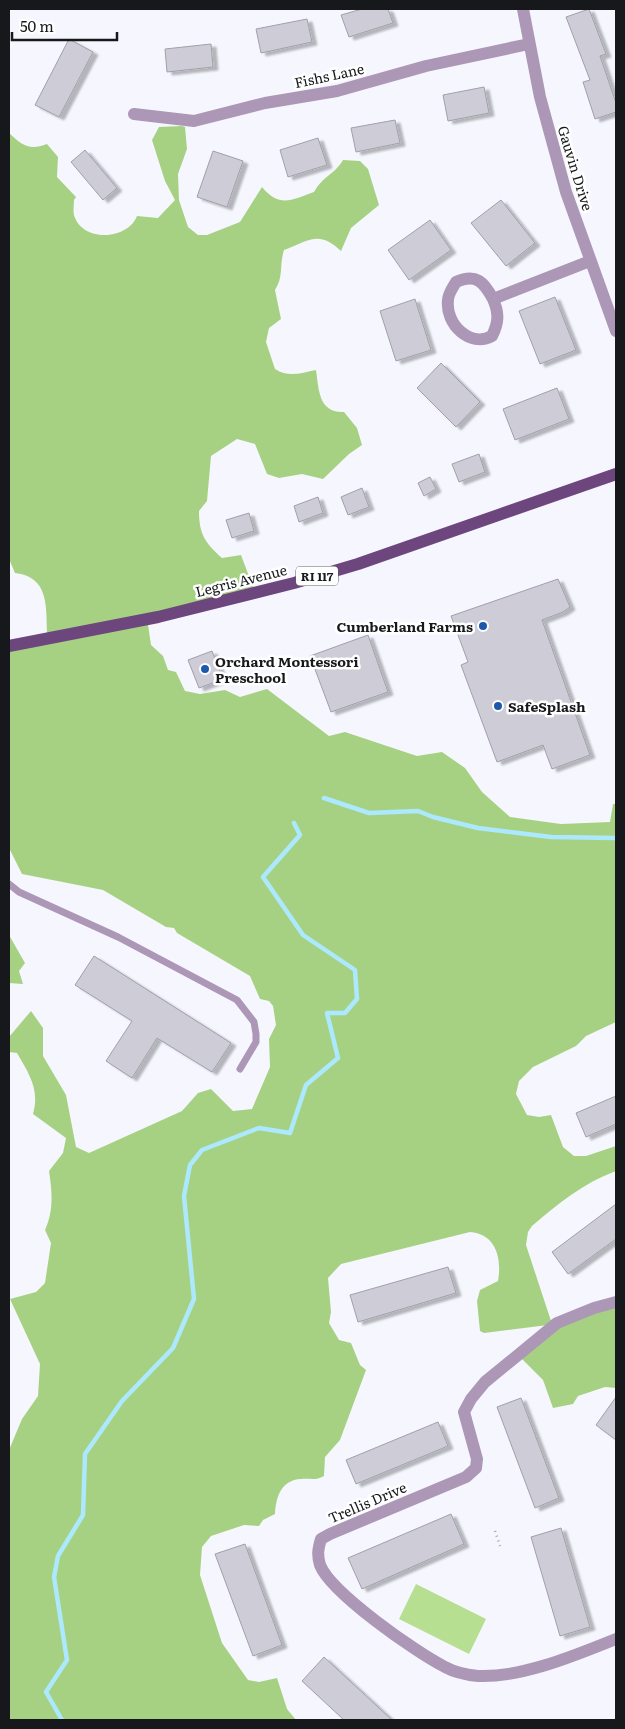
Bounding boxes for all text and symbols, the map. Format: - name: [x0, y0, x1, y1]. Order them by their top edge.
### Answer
- scale bar: [12, 10, 118, 42]
- text: 50 m: [20, 14, 54, 37]
- street label: Fishs Lane: [292, 58, 366, 92]
- street label: Gauvin Drive: [554, 123, 598, 213]
- street label: Legris Avenue: [193, 559, 289, 601]
- road number: RI 117: [296, 566, 338, 586]
- place label: Cumberland Farms: [336, 616, 473, 636]
- marker: Cumberland Farms: [477, 620, 489, 632]
- place label: Orchard Montessori Preschool: [215, 651, 359, 687]
- marker: Orchard Montessori Preschool: [199, 663, 211, 675]
- place label: SafeSplash: [508, 696, 586, 716]
- marker: SafeSplash: [492, 700, 504, 712]
- street label: Trellis Drive: [325, 1476, 409, 1528]

